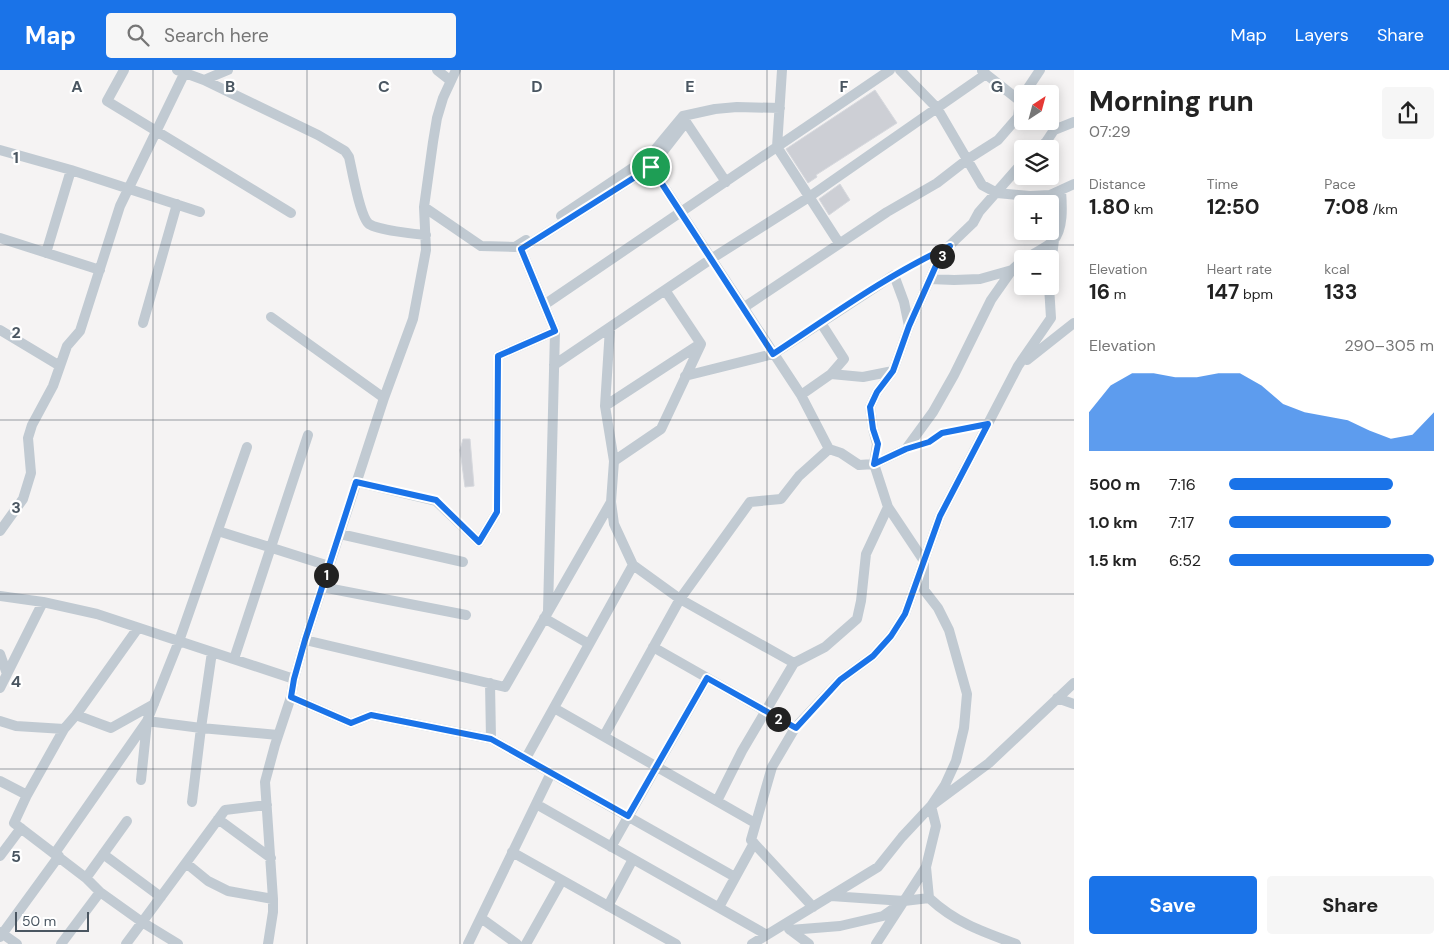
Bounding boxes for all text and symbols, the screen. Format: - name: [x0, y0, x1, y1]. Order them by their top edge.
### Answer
- search box: [106, 13, 456, 58]
- text: Map: [25, 20, 76, 51]
- icon: search: [124, 21, 152, 49]
- text: Search here: [164, 23, 269, 48]
- text: Map: [1231, 23, 1267, 47]
- text: Layers: [1295, 23, 1349, 47]
- text: Share: [1377, 23, 1424, 47]
- text: A: [71, 76, 83, 97]
- text: B: [225, 76, 235, 97]
- text: C: [378, 76, 390, 97]
- text: D: [531, 76, 543, 97]
- text: E: [685, 76, 695, 97]
- text: F: [840, 76, 849, 97]
- text: G: [991, 76, 1003, 97]
- text: Morning run: [1089, 83, 1254, 120]
- north arrow: [1014, 85, 1059, 130]
- map controls: [1014, 85, 1059, 295]
- button: share: [1382, 87, 1434, 139]
- text: 07:29: [1089, 121, 1131, 142]
- button: layers: [1014, 140, 1059, 185]
- pin: [630, 146, 672, 188]
- text: 1: [13, 147, 19, 168]
- icon: arrive: [637, 153, 665, 181]
- text: Distance: [1089, 175, 1146, 193]
- text: Time: [1207, 175, 1238, 193]
- text: Pace: [1324, 175, 1356, 193]
- text: 1.80: [1089, 193, 1130, 221]
- text: 12:50: [1207, 193, 1260, 221]
- text: 7:08: [1324, 193, 1369, 221]
- button: +: [1014, 195, 1059, 240]
- text: km: [1130, 200, 1153, 218]
- text: /km: [1369, 200, 1398, 218]
- pin: 3: [930, 244, 954, 268]
- text: 3: [938, 247, 947, 265]
- button: −: [1014, 250, 1059, 295]
- text: Elevation: [1089, 260, 1147, 278]
- text: Heart rate: [1207, 260, 1272, 278]
- text: kcal: [1324, 260, 1350, 278]
- text: 16: [1089, 278, 1110, 306]
- text: 147: [1207, 278, 1239, 306]
- text: 133: [1324, 278, 1357, 306]
- text: m: [1110, 285, 1126, 303]
- text: bpm: [1239, 285, 1273, 303]
- text: 2: [11, 322, 21, 343]
- text: Elevation: [1089, 335, 1156, 356]
- text: 290–305 m: [1345, 335, 1434, 356]
- text: 500 m: [1089, 474, 1140, 495]
- text: 7:16: [1169, 474, 1196, 495]
- text: 3: [11, 497, 21, 518]
- text: 1.0 km: [1089, 512, 1138, 533]
- text: 7:17: [1169, 512, 1194, 533]
- text: 1.5 km: [1089, 550, 1137, 571]
- text: 6:52: [1169, 550, 1201, 571]
- pin: 1: [314, 562, 338, 588]
- text: 1: [324, 566, 329, 584]
- text: 4: [11, 671, 21, 692]
- pin: 2: [766, 706, 790, 732]
- text: 2: [774, 710, 783, 728]
- text: 5: [11, 846, 21, 867]
- button: Save: [1089, 876, 1257, 934]
- button: Share: [1267, 876, 1434, 934]
- scale bar: [15, 909, 89, 932]
- text: 50 m: [22, 912, 56, 930]

